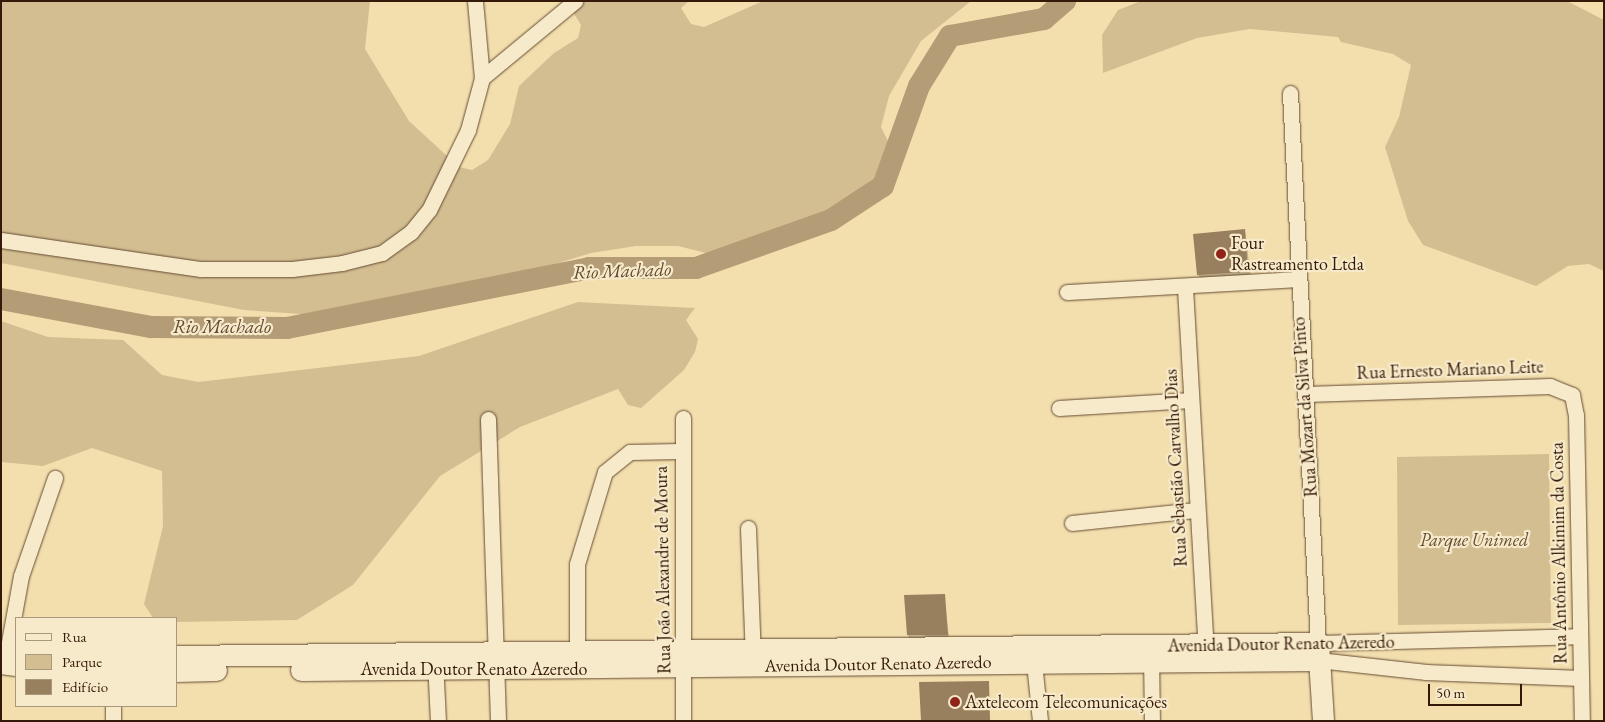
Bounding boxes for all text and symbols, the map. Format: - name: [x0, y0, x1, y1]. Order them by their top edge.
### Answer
- place label: Four Rastreamento Ltda: [1231, 233, 1364, 276]
- marker: Four Rastreamento Ltda: [1215, 248, 1227, 260]
- water label: Rio Machado: [572, 258, 672, 284]
- water label: Rio Machado: [173, 316, 271, 338]
- street label: Rua Mozart da Silva Pinto: [1288, 316, 1322, 498]
- street label: Rua Ernesto Mariano Leite: [1356, 356, 1544, 384]
- street label: Rua Sebastião Carvalho Dias: [1160, 369, 1192, 567]
- street label: Rua Antônio Alkimim da Costa: [1546, 442, 1572, 664]
- street label: Rua João Alexandre de Moura: [650, 466, 676, 674]
- park label: Parque Unimed: [1420, 529, 1528, 551]
- legend: [15, 617, 178, 707]
- text: Rua: [62, 627, 87, 646]
- street label: Avenida Doutor Renato Azeredo: [1167, 631, 1395, 657]
- street label: Avenida Doutor Renato Azeredo: [764, 651, 992, 677]
- text: Parque: [62, 652, 102, 671]
- street label: Avenida Doutor Renato Azeredo: [360, 658, 588, 680]
- scale bar: [1430, 674, 1524, 706]
- text: Edifício: [62, 677, 108, 696]
- text: 50 m: [1436, 683, 1465, 702]
- place label: Axtelecom Telecomunicações: [965, 691, 1167, 713]
- marker: Axtelecom Telecomunicações: [949, 696, 961, 708]

